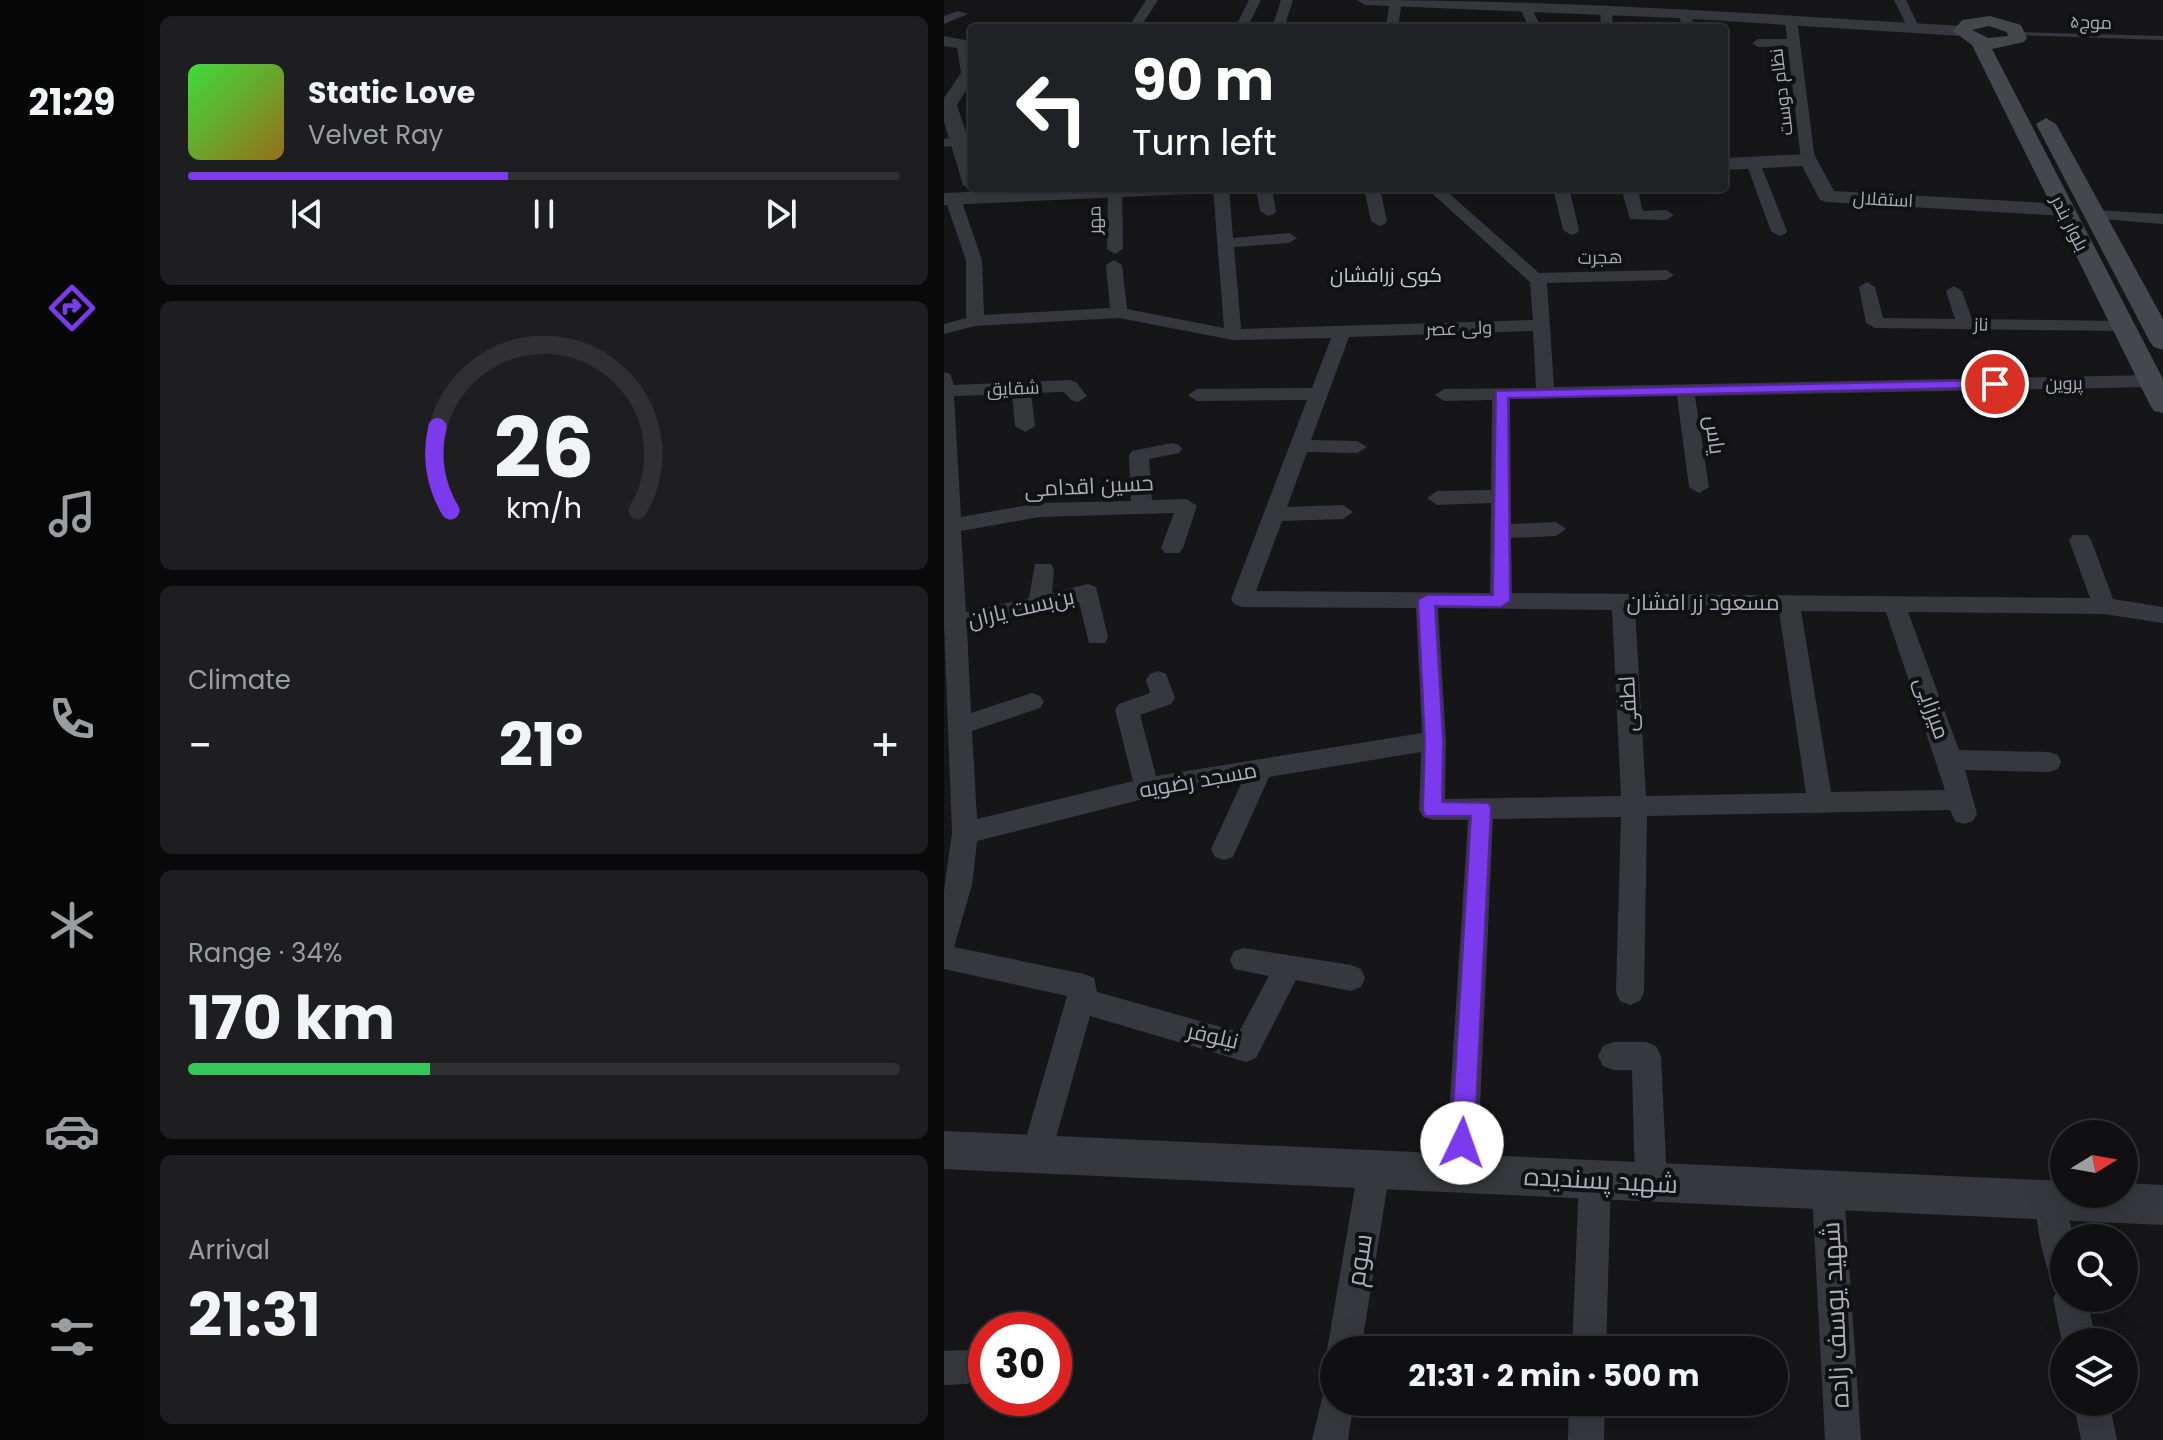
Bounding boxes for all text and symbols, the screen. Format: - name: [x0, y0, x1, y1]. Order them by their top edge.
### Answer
- street label: موج۵: [2069, 9, 2113, 35]
- text: 90 m: [1132, 41, 1274, 120]
- street label: نظام دوست: [1763, 47, 1799, 137]
- icon: left: [1000, 56, 1104, 160]
- text: Static Love: [308, 71, 475, 114]
- text: 21:29: [28, 77, 116, 128]
- text: Velvet Ray: [308, 117, 443, 153]
- text: Turn left: [1132, 117, 1277, 168]
- street label: استقلال: [1852, 185, 1914, 213]
- street label: بلوار بندر: [2045, 190, 2095, 255]
- icon: previous: [285, 192, 329, 236]
- icon: pause: [522, 192, 566, 236]
- icon: next: [759, 192, 803, 236]
- street label: مهر: [1081, 205, 1107, 236]
- street label: هجرت: [1577, 244, 1623, 270]
- district label: کوی زرافشان: [1330, 261, 1442, 289]
- icon: directions: [44, 280, 100, 336]
- street label: ناز: [1972, 311, 1989, 337]
- street label: ولی عصر: [1424, 314, 1493, 342]
- pin: [1961, 350, 2029, 418]
- icon: arrive: [1973, 362, 2017, 406]
- street label: پروین: [2045, 370, 2083, 396]
- street label: شقایق: [986, 375, 1040, 401]
- text: 26: [494, 390, 594, 506]
- street label: یاس: [1697, 414, 1733, 457]
- street label: حسین اقدامی: [1024, 467, 1154, 505]
- icon: music: [44, 486, 100, 542]
- text: km/h: [506, 488, 582, 528]
- street label: بن‌بست یاران: [965, 581, 1077, 635]
- street label: مسعود زر افشان: [1626, 587, 1780, 618]
- text: Climate: [188, 662, 291, 698]
- street label: میرزایی: [1906, 673, 1958, 743]
- street label: لطفی: [1611, 675, 1645, 733]
- icon: phone: [44, 691, 100, 747]
- text: 21°: [499, 703, 583, 787]
- text: −: [188, 715, 212, 776]
- text: +: [870, 715, 900, 776]
- street label: مسجد رضویه: [1137, 754, 1259, 806]
- icon: climate: [44, 897, 100, 953]
- text: Range · 34%: [188, 935, 343, 971]
- text: 170 km: [188, 976, 395, 1060]
- street label: نیلوفر: [1182, 1015, 1242, 1057]
- position arrow: [1420, 1101, 1504, 1185]
- icon: car: [44, 1103, 100, 1159]
- north arrow: [2050, 1120, 2138, 1208]
- map controls: [2050, 1120, 2138, 1416]
- street label: شهید پسندیده: [1523, 1158, 1679, 1202]
- street label: شهید یوسف زاده: [1812, 1221, 1858, 1409]
- button: search: [2050, 1224, 2138, 1312]
- street label: سوم: [1337, 1231, 1381, 1289]
- text: Arrival: [188, 1232, 270, 1268]
- text: 21:31: [188, 1273, 321, 1357]
- icon: filters: [44, 1309, 100, 1365]
- speed limit sign: 30: [968, 1312, 1072, 1416]
- button: layers: [2050, 1328, 2138, 1416]
- text: 21:31 · 2 min · 500 m: [1409, 1354, 1699, 1397]

